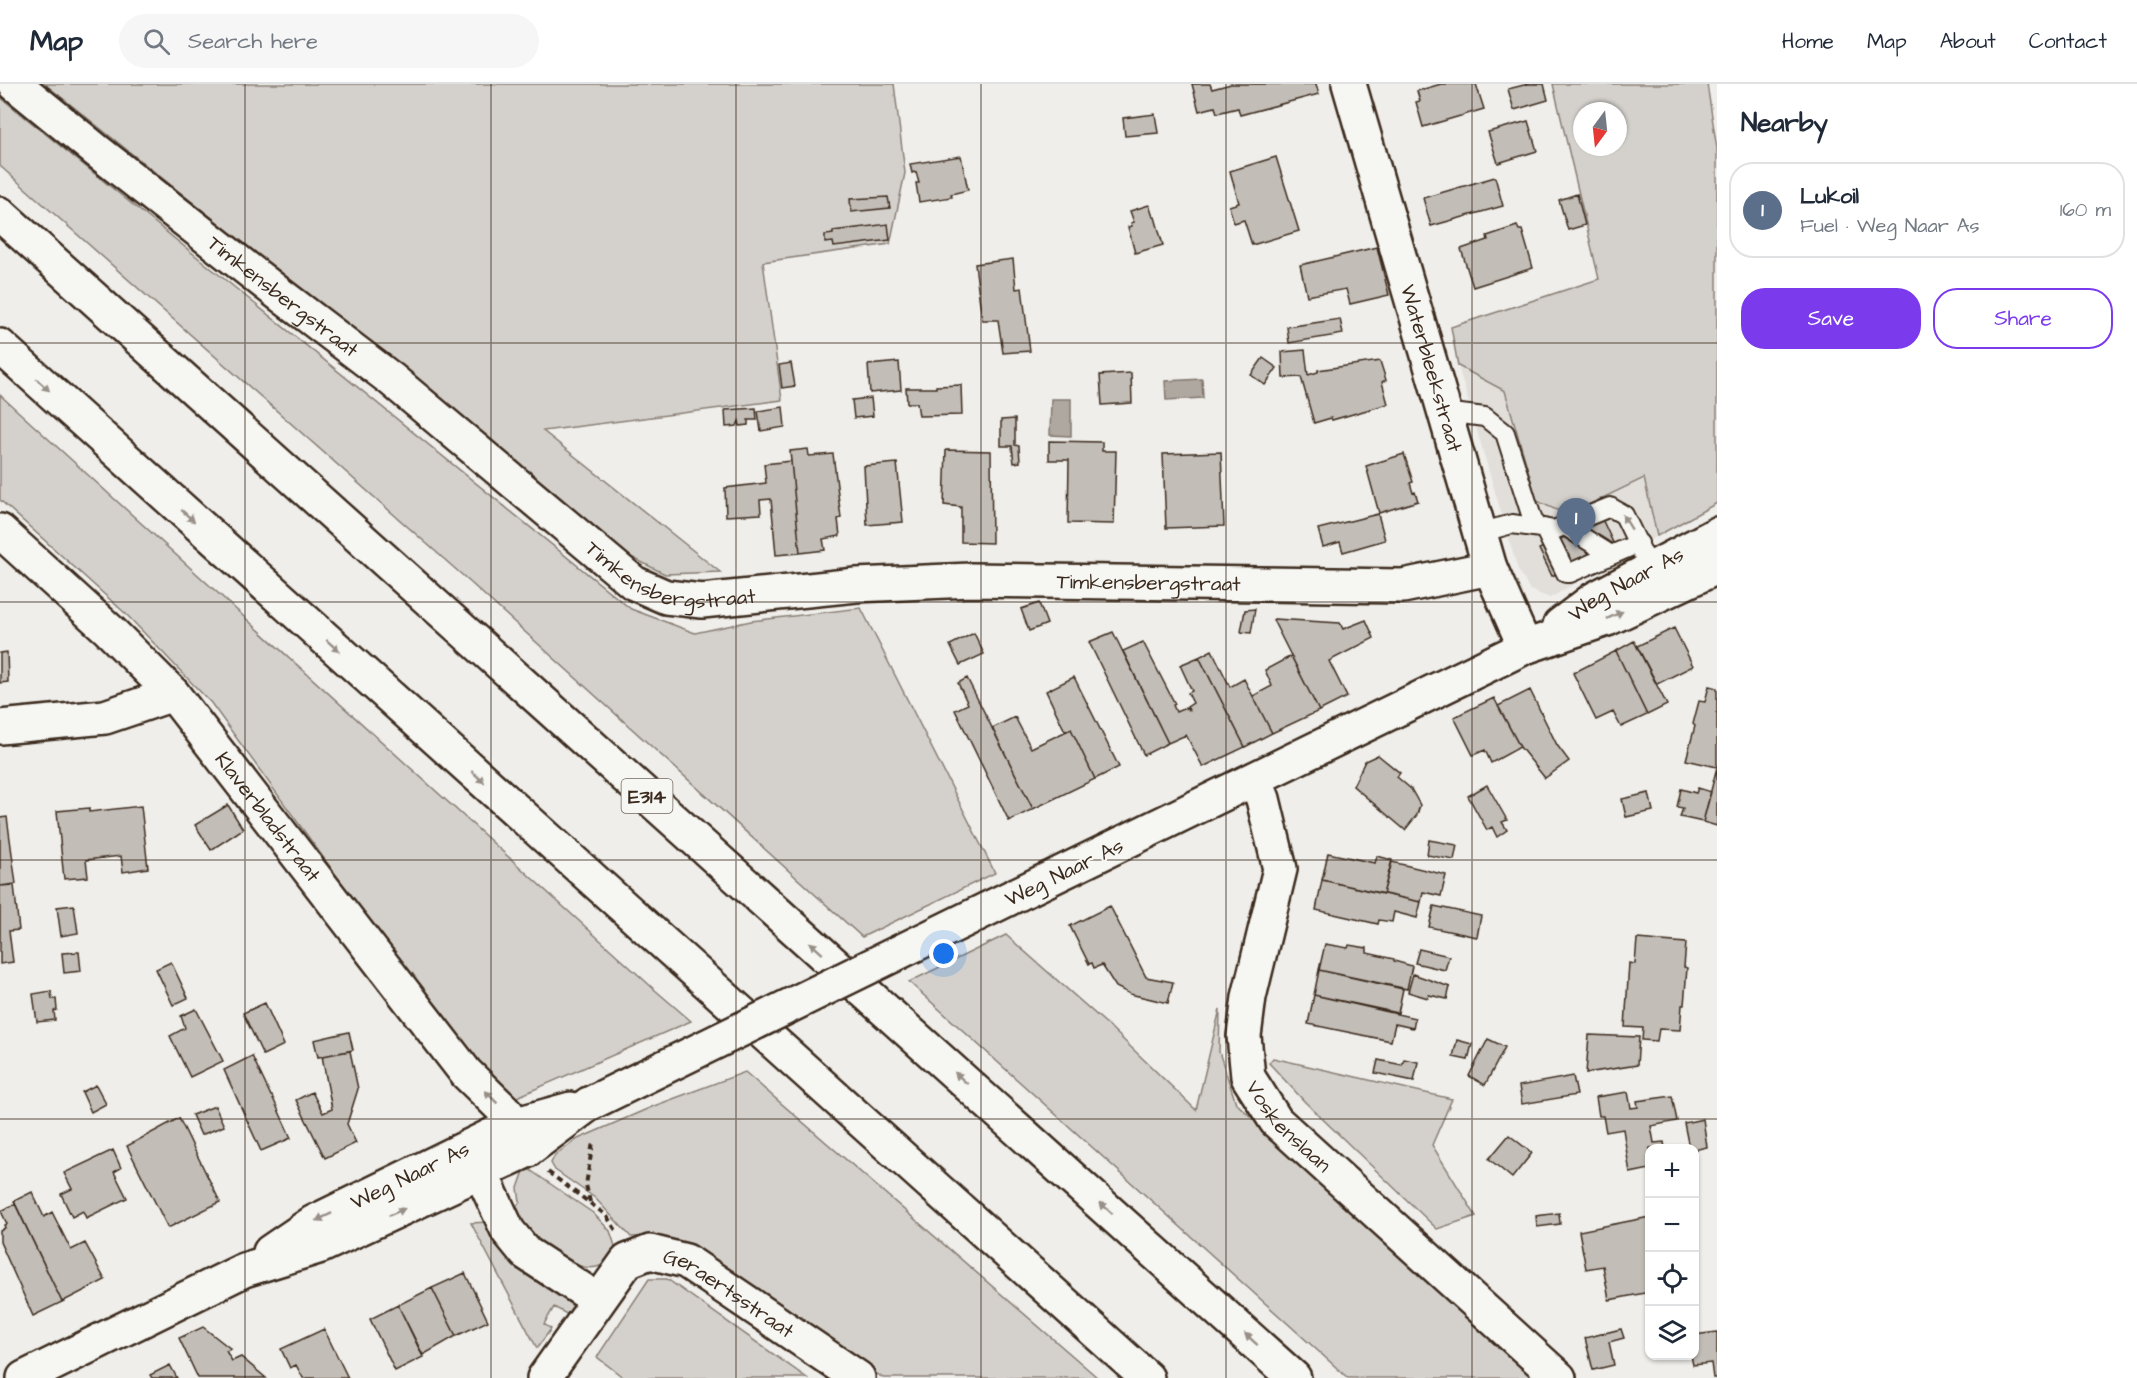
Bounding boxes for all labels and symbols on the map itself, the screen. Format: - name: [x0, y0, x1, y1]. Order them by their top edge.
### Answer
- north arrow: [1573, 102, 1627, 156]
- street label: Timkensbergstraat: [201, 229, 365, 365]
- street label: Waterbleekstraat: [1393, 281, 1470, 456]
- one-way arrow: [36, 378, 51, 392]
- pin: 1: [1556, 498, 1596, 548]
- one-way arrow: [181, 509, 196, 523]
- one-way arrow: [1621, 514, 1632, 530]
- street label: Timkensbergstraat: [579, 534, 757, 617]
- street label: Weg Naar As: [1562, 540, 1689, 629]
- street label: Timkensbergstraat: [1056, 567, 1241, 600]
- one-way arrow: [1606, 611, 1623, 620]
- one-way arrow: [326, 639, 341, 653]
- street label: Klaverbladstraat: [208, 746, 328, 889]
- one-way arrow: [471, 770, 486, 784]
- road number: E314: [622, 779, 672, 813]
- street label: Weg Naar As: [1000, 831, 1129, 916]
- your location: [929, 939, 958, 968]
- one-way arrow: [809, 942, 824, 955]
- one-way arrow: [953, 1071, 968, 1085]
- street label: Voskenslaan: [1239, 1075, 1337, 1179]
- one-way arrow: [485, 1091, 499, 1105]
- street label: Weg Naar As: [346, 1134, 474, 1217]
- one-way arrow: [1098, 1201, 1113, 1215]
- one-way arrow: [388, 1207, 406, 1217]
- one-way arrow: [315, 1212, 332, 1221]
- street label: Geraertsstraat: [660, 1242, 800, 1346]
- one-way arrow: [1243, 1332, 1258, 1346]

